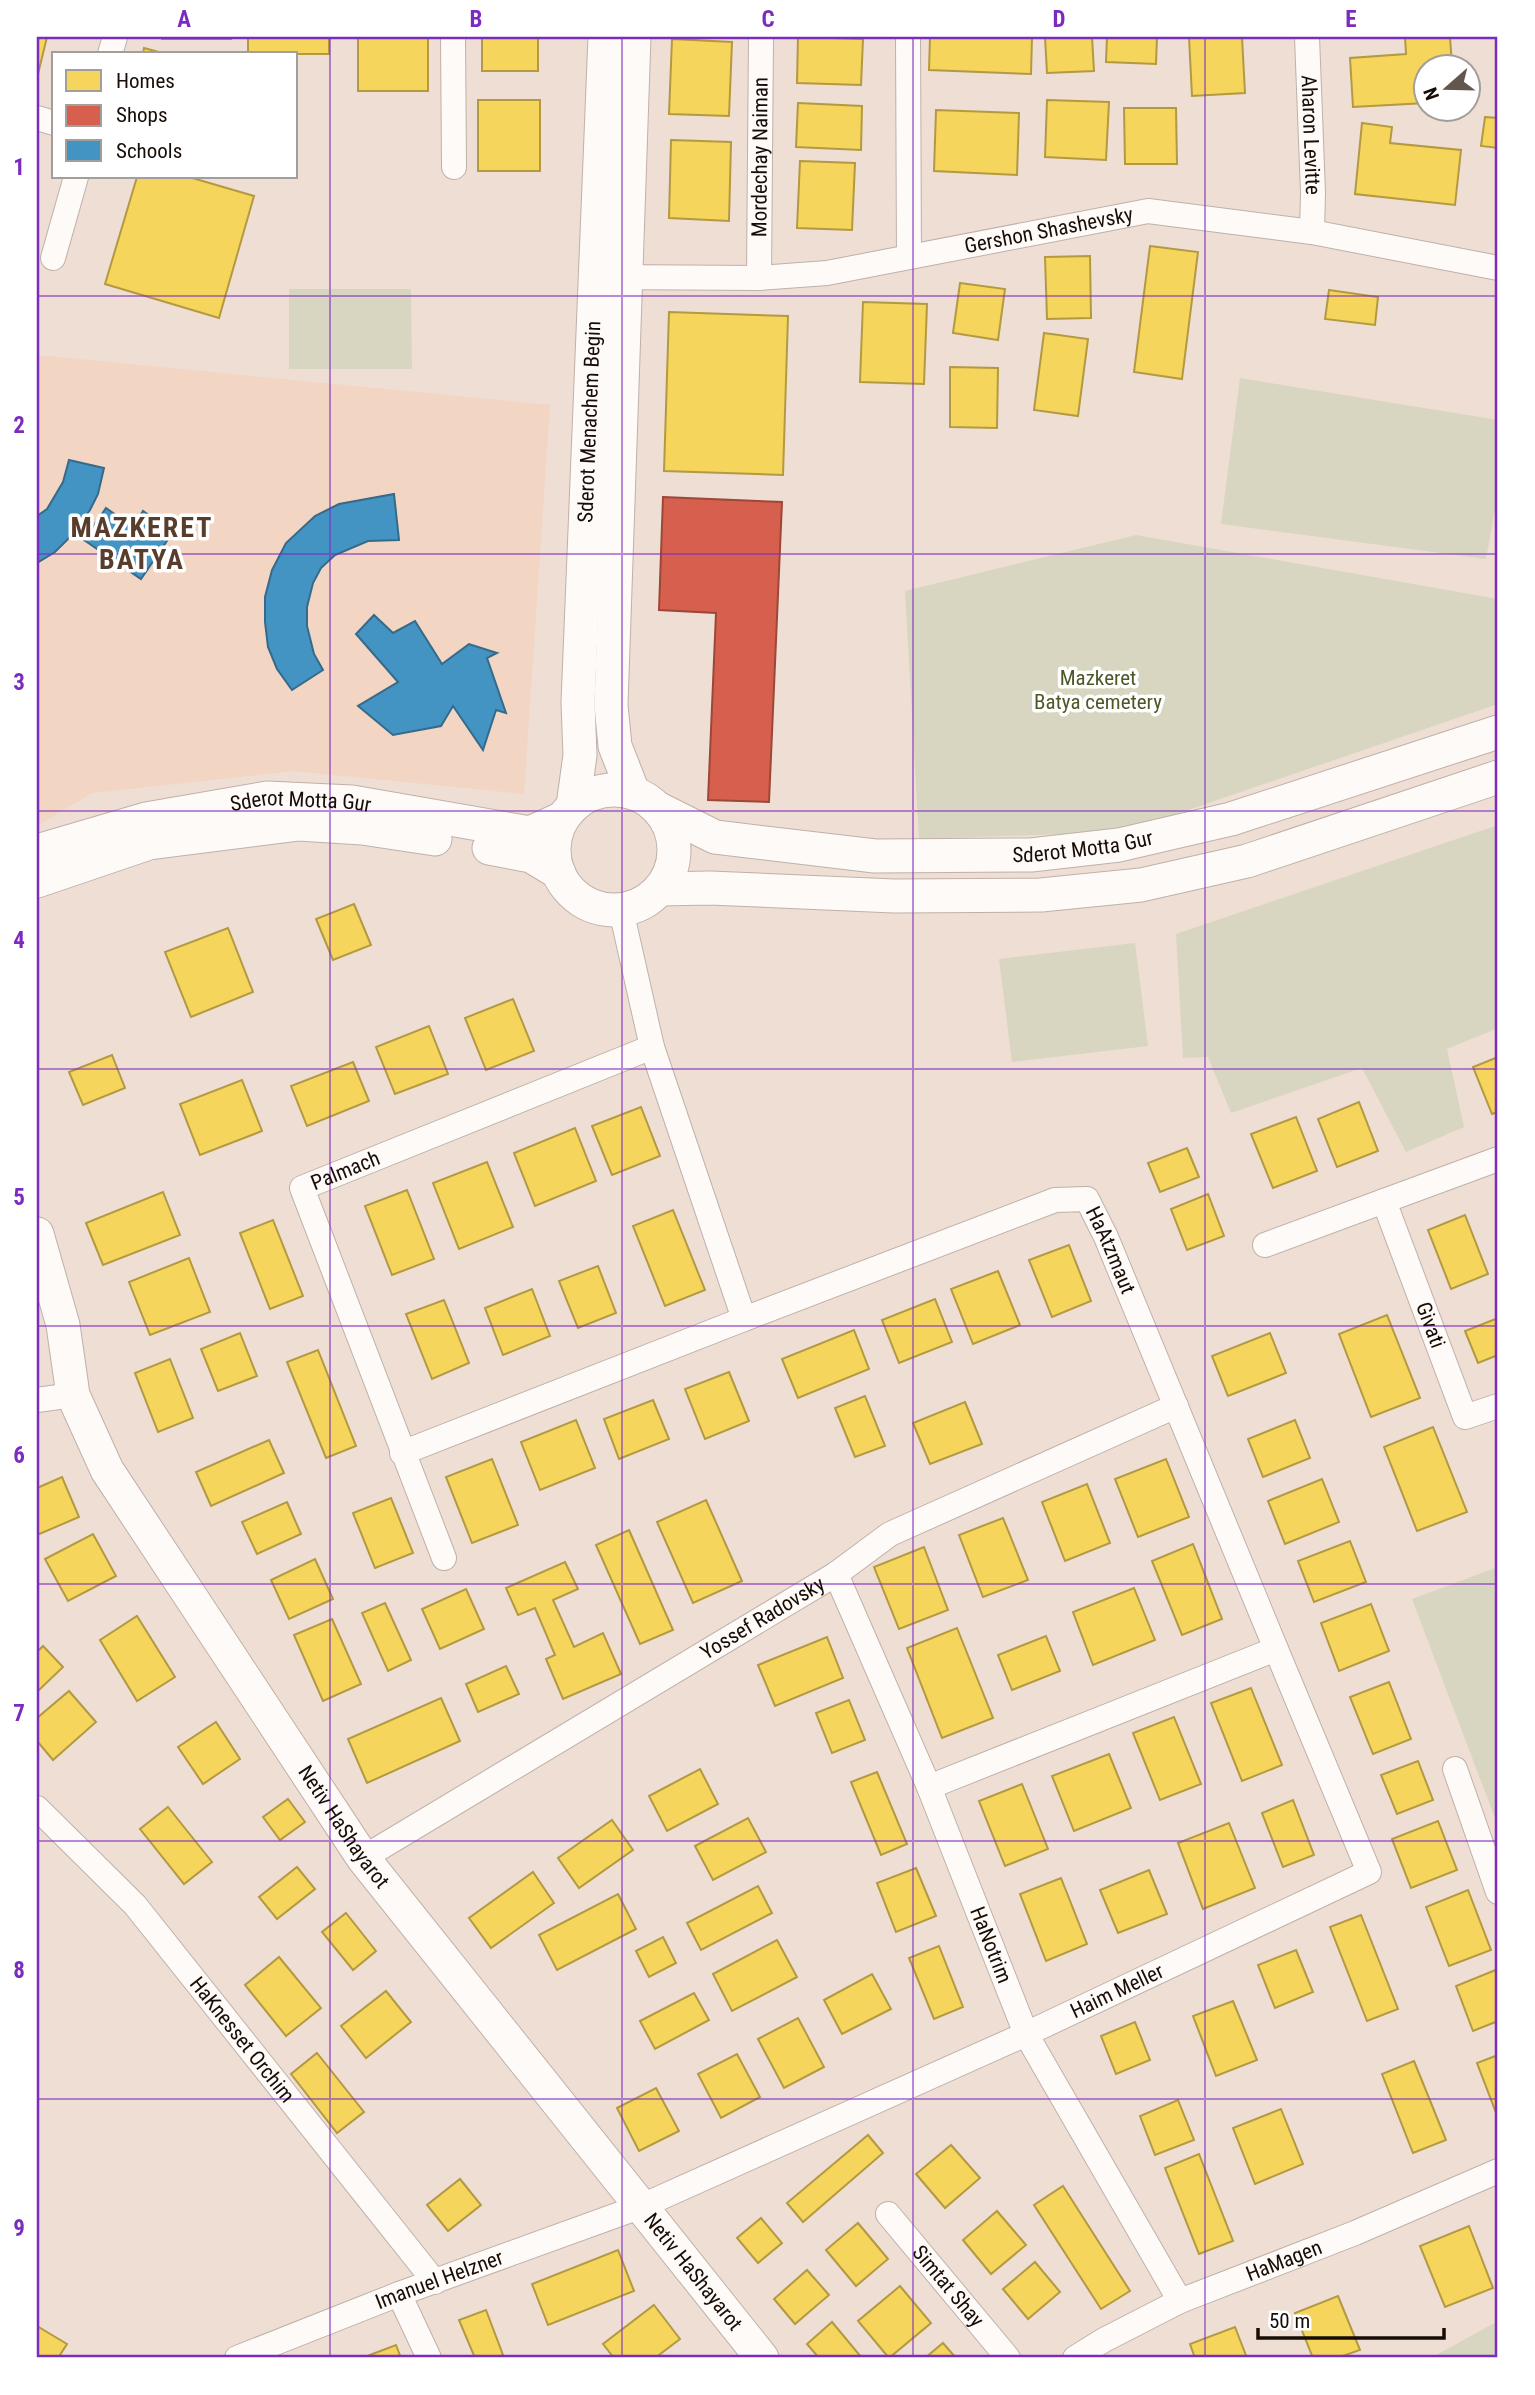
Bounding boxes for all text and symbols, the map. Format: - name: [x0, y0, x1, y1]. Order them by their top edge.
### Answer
- text: A: [177, 6, 191, 33]
- text: B: [470, 6, 482, 33]
- text: C: [761, 6, 775, 33]
- text: D: [1053, 6, 1066, 33]
- text: E: [1345, 6, 1357, 33]
- legend: [52, 52, 298, 178]
- north arrow: [1412, 52, 1482, 122]
- text: Homes: [116, 69, 175, 93]
- street label: Aharon Levitte: [1296, 75, 1325, 195]
- street label: Mordechay Naiman: [747, 77, 773, 237]
- text: N: [1419, 84, 1444, 103]
- text: Shops: [116, 103, 168, 127]
- text: Schools: [116, 139, 182, 163]
- text: 1: [13, 154, 25, 181]
- street label: Gershon Shashevsky: [962, 202, 1135, 258]
- street label: Sderot Menachem Begin: [573, 320, 605, 523]
- text: 2: [13, 412, 25, 439]
- district label: MAZKERET BATYA: [71, 511, 213, 576]
- park label: Mazkeret Batya cemetery: [1034, 666, 1162, 714]
- text: 3: [13, 669, 25, 696]
- street label: Sderot Motta Gur: [228, 786, 373, 817]
- street label: Sderot Motta Gur: [1012, 826, 1155, 867]
- text: 4: [13, 927, 25, 954]
- street label: Palmach: [307, 1146, 383, 1195]
- text: 5: [13, 1184, 25, 1211]
- street label: HaAtzmaut: [1081, 1203, 1140, 1297]
- street label: Givati: [1411, 1299, 1450, 1351]
- text: 6: [13, 1442, 25, 1469]
- street label: Yossef Radovsky: [696, 1572, 829, 1664]
- text: 7: [13, 1700, 25, 1727]
- street label: Netiv HaShayarot: [293, 1761, 394, 1893]
- street label: HaNotrim: [965, 1903, 1017, 1986]
- text: 8: [13, 1957, 25, 1984]
- street label: Haim Meller: [1067, 1959, 1167, 2023]
- street label: HaKnesset Orchim: [185, 1972, 299, 2107]
- street label: Netiv HaShayarot: [639, 2208, 747, 2335]
- text: 9: [13, 2215, 25, 2242]
- street label: HaMagen: [1243, 2235, 1325, 2286]
- street label: Simtat Shay: [907, 2241, 989, 2332]
- street label: Imanuel Helzner: [372, 2245, 506, 2314]
- scale bar: [1258, 2297, 1444, 2341]
- text: 50 m: [1269, 2309, 1310, 2333]

